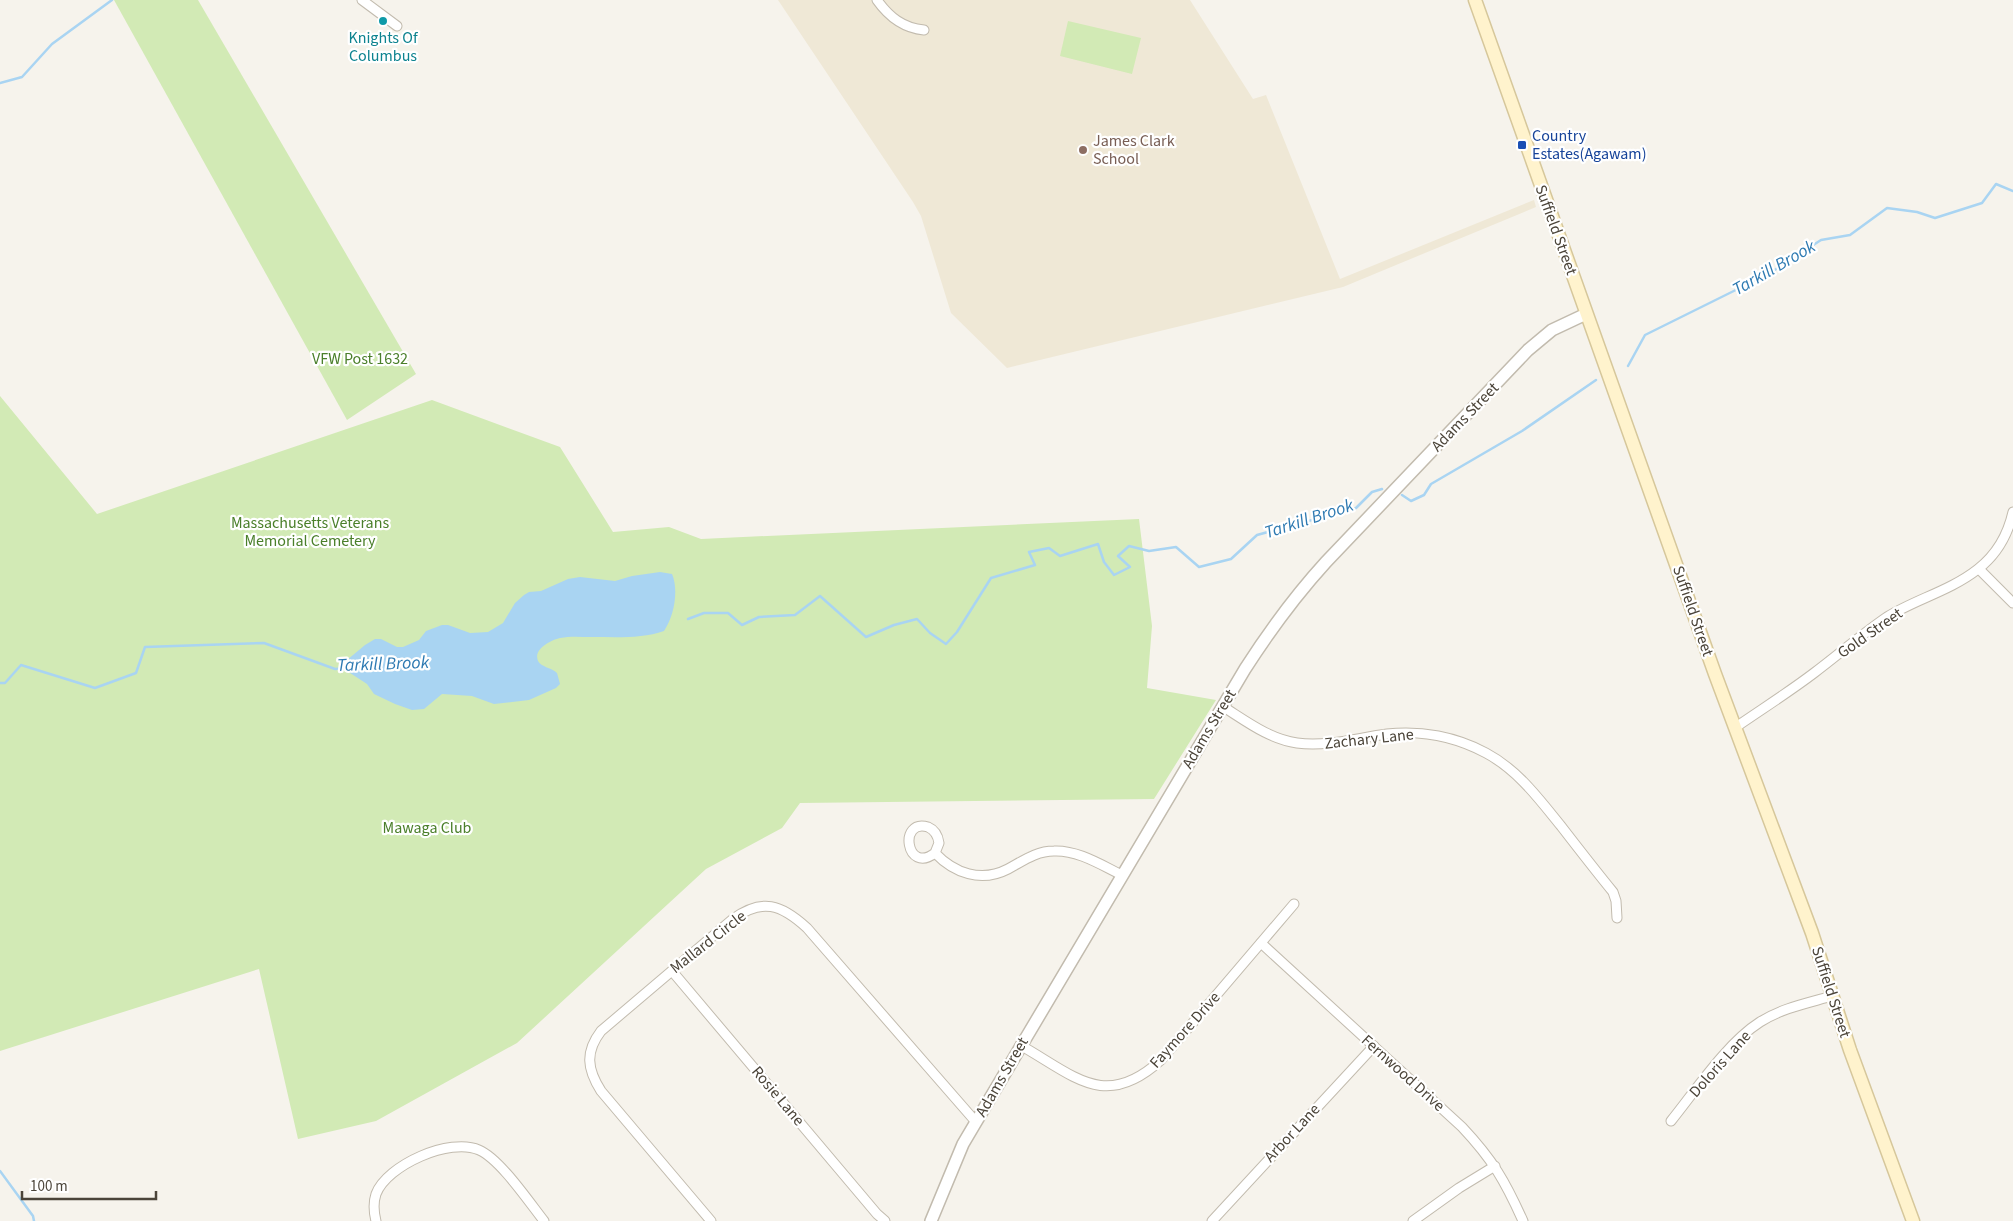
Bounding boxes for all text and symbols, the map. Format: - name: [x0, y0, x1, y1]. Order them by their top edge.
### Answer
- marker: Knights Of Columbus: [377, 15, 389, 27]
- place label: Knights Of Columbus: [348, 27, 419, 67]
- place label: Country Estates(Agawam): [1532, 125, 1646, 165]
- place label: James Clark School: [1093, 130, 1175, 170]
- marker: Country Estates(Agawam): [1516, 139, 1528, 151]
- marker: James Clark School: [1077, 144, 1089, 156]
- street label: Suffield Street: [1529, 182, 1583, 279]
- water label: Tarkill Brook: [1728, 234, 1821, 302]
- park label: VFW Post 1632: [312, 348, 408, 370]
- street label: Adams Street: [1426, 377, 1504, 457]
- water label: Tarkill Brook: [1261, 493, 1357, 545]
- park label: Massachusetts Veterans Memorial Cemetery: [231, 512, 389, 552]
- street label: Suffield Street: [1667, 563, 1719, 660]
- street label: Gold Street: [1833, 602, 1907, 663]
- water label: Tarkill Brook: [336, 650, 430, 678]
- street label: Adams Street: [1177, 685, 1242, 773]
- street label: Zachary Lane: [1323, 723, 1415, 755]
- park label: Mawaga Club: [383, 817, 472, 839]
- street label: Mallard Circle: [665, 905, 751, 979]
- street label: Suffield Street: [1806, 944, 1856, 1041]
- street label: Faymore Drive: [1145, 987, 1225, 1073]
- street label: Doloris Lane: [1684, 1026, 1756, 1102]
- street label: Fernwood Drive: [1356, 1030, 1450, 1117]
- street label: Adams Street: [970, 1033, 1034, 1121]
- street label: Rosie Lane: [746, 1061, 810, 1131]
- street label: Arbor Lane: [1259, 1099, 1325, 1167]
- scale bar: [22, 1168, 156, 1200]
- text: 100 m: [30, 1176, 68, 1197]

